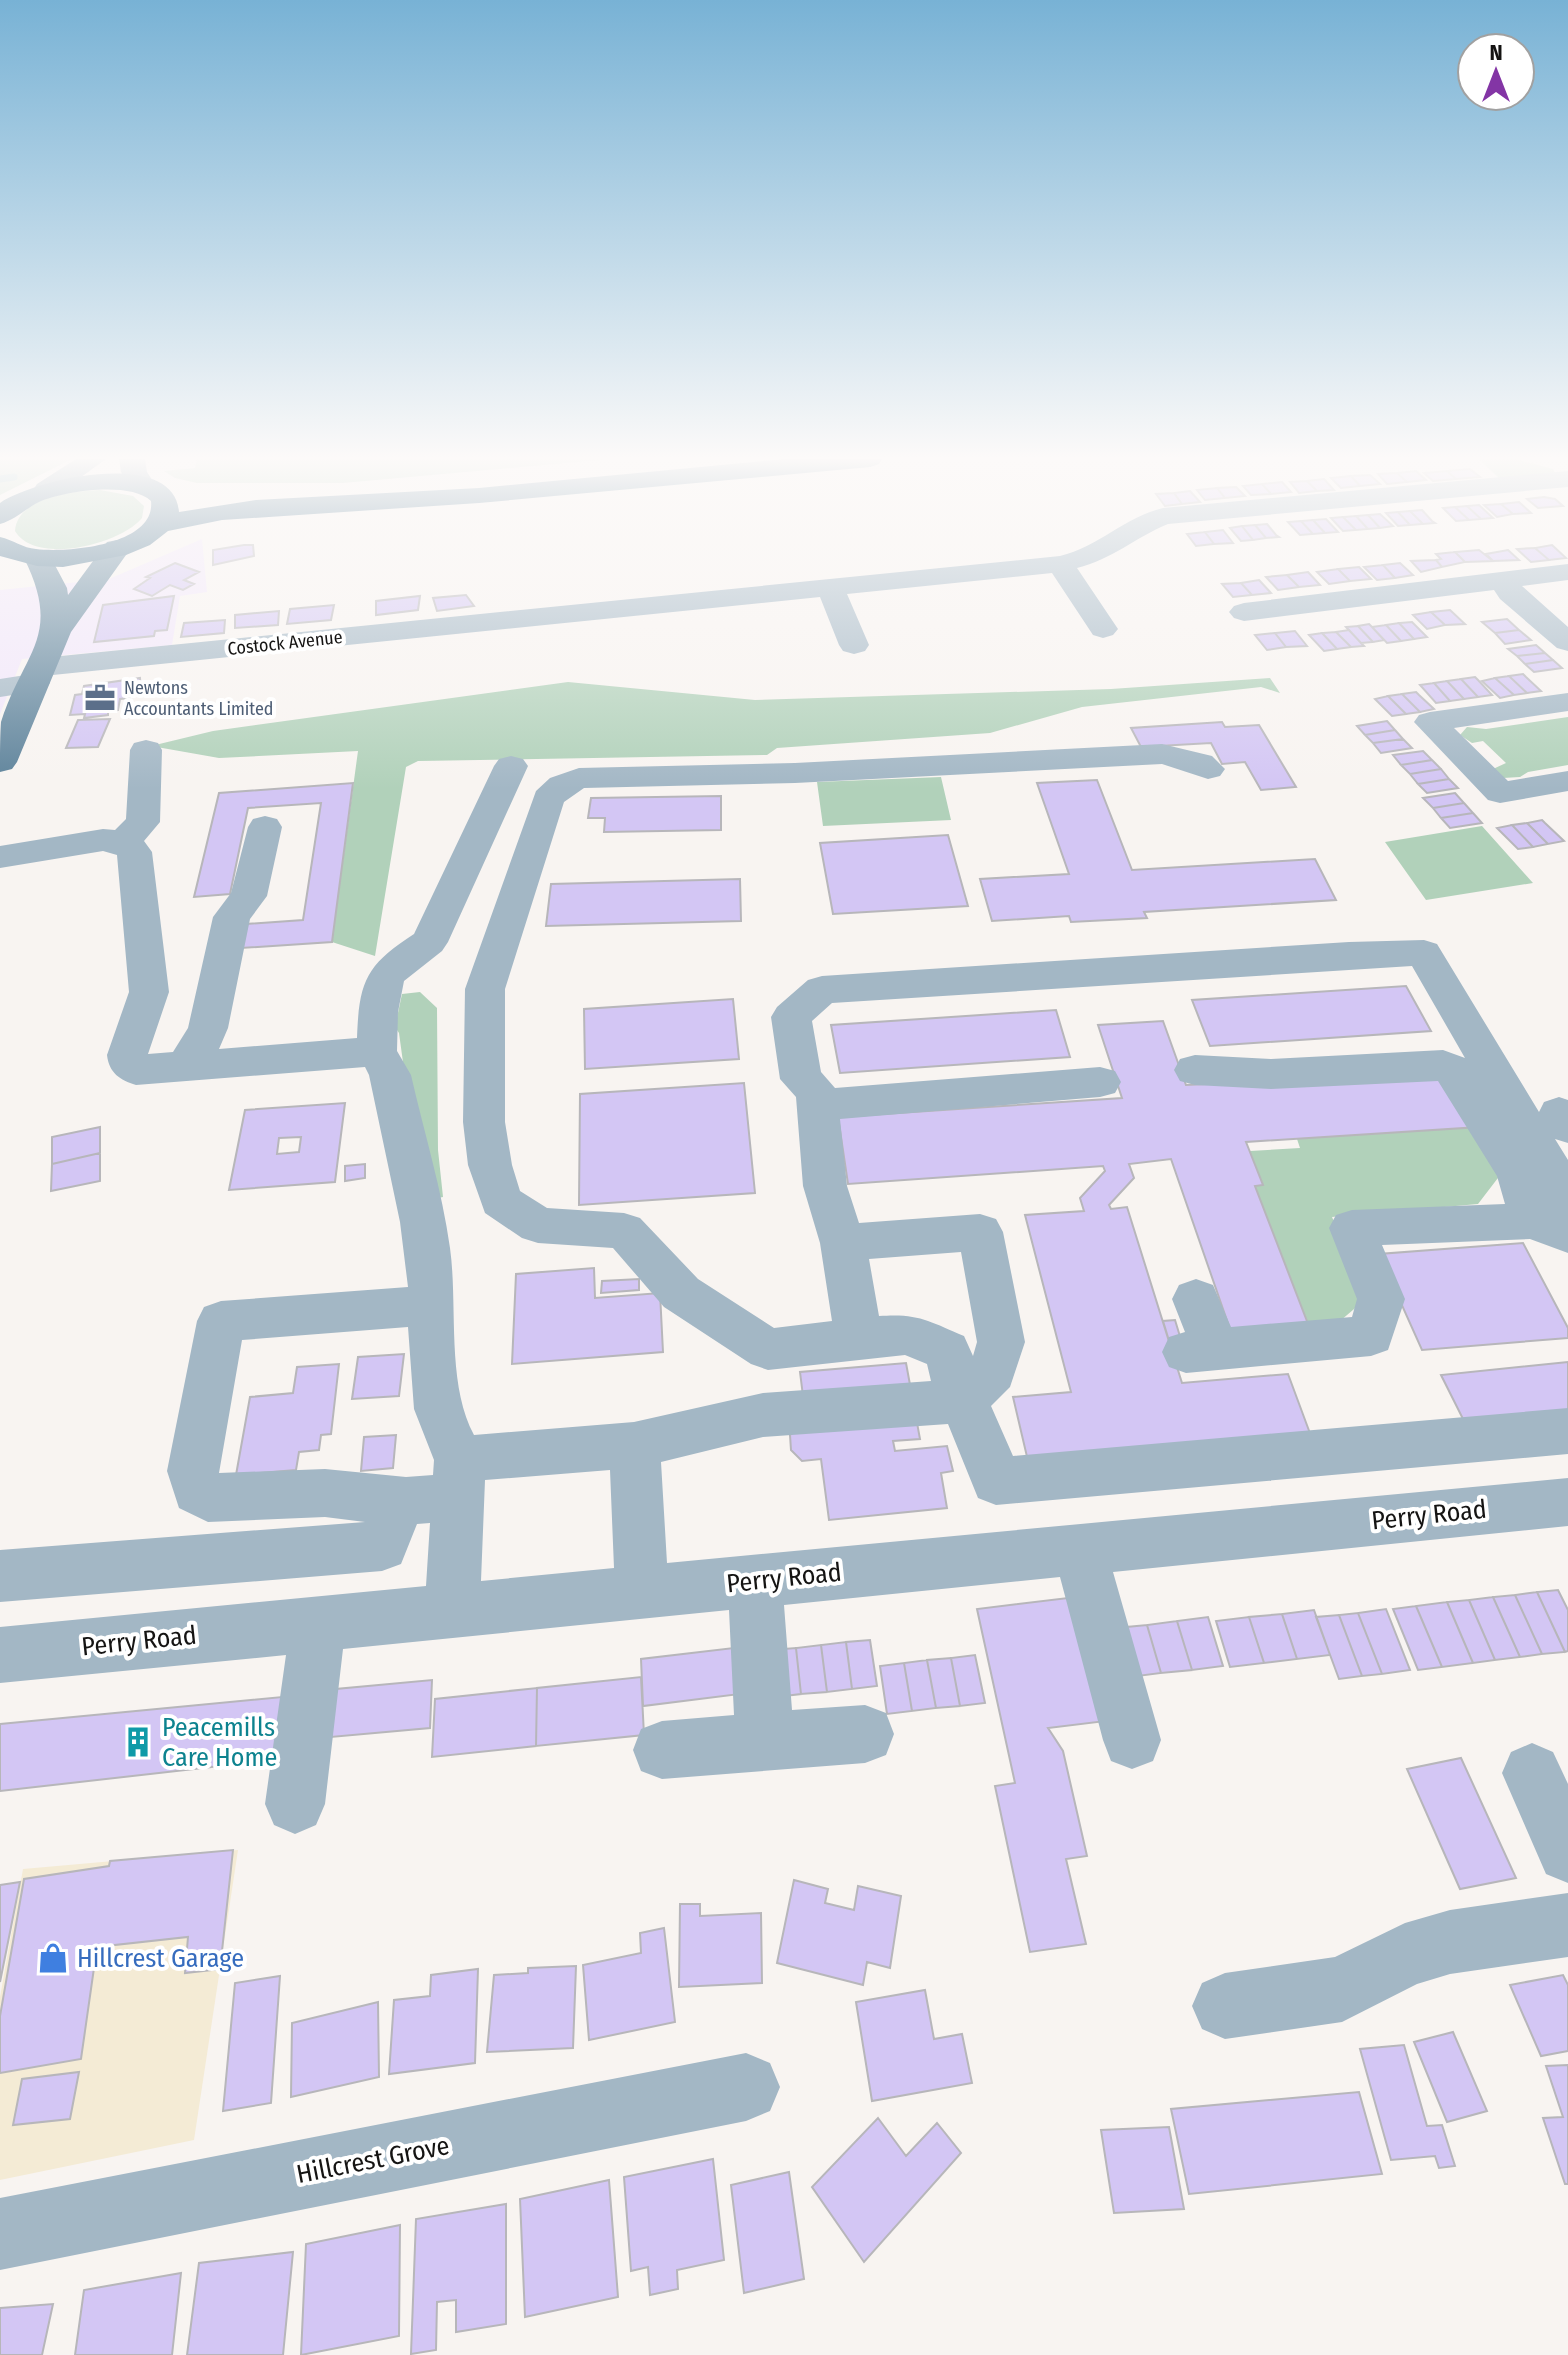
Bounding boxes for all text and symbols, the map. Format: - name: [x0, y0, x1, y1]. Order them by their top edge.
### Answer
- north arrow: [1456, 32, 1536, 112]
- text: N: [1489, 39, 1503, 66]
- street label: Costock Avenue: [226, 626, 344, 660]
- place label: Newtons Accountants Limited: [124, 677, 273, 720]
- office icon: Newtons Accountants Limited: [83, 681, 117, 715]
- street label: Perry Road: [1370, 1494, 1488, 1536]
- street label: Perry Road: [725, 1557, 843, 1599]
- street label: Perry Road: [80, 1620, 198, 1662]
- place label: Peacemills Care Home: [162, 1712, 277, 1773]
- building icon: Peacemills Care Home: [121, 1725, 155, 1759]
- shop icon: Hillcrest Garage: [36, 1941, 70, 1975]
- place label: Hillcrest Garage: [77, 1943, 244, 1974]
- street label: Hillcrest Grove: [294, 2130, 452, 2190]

